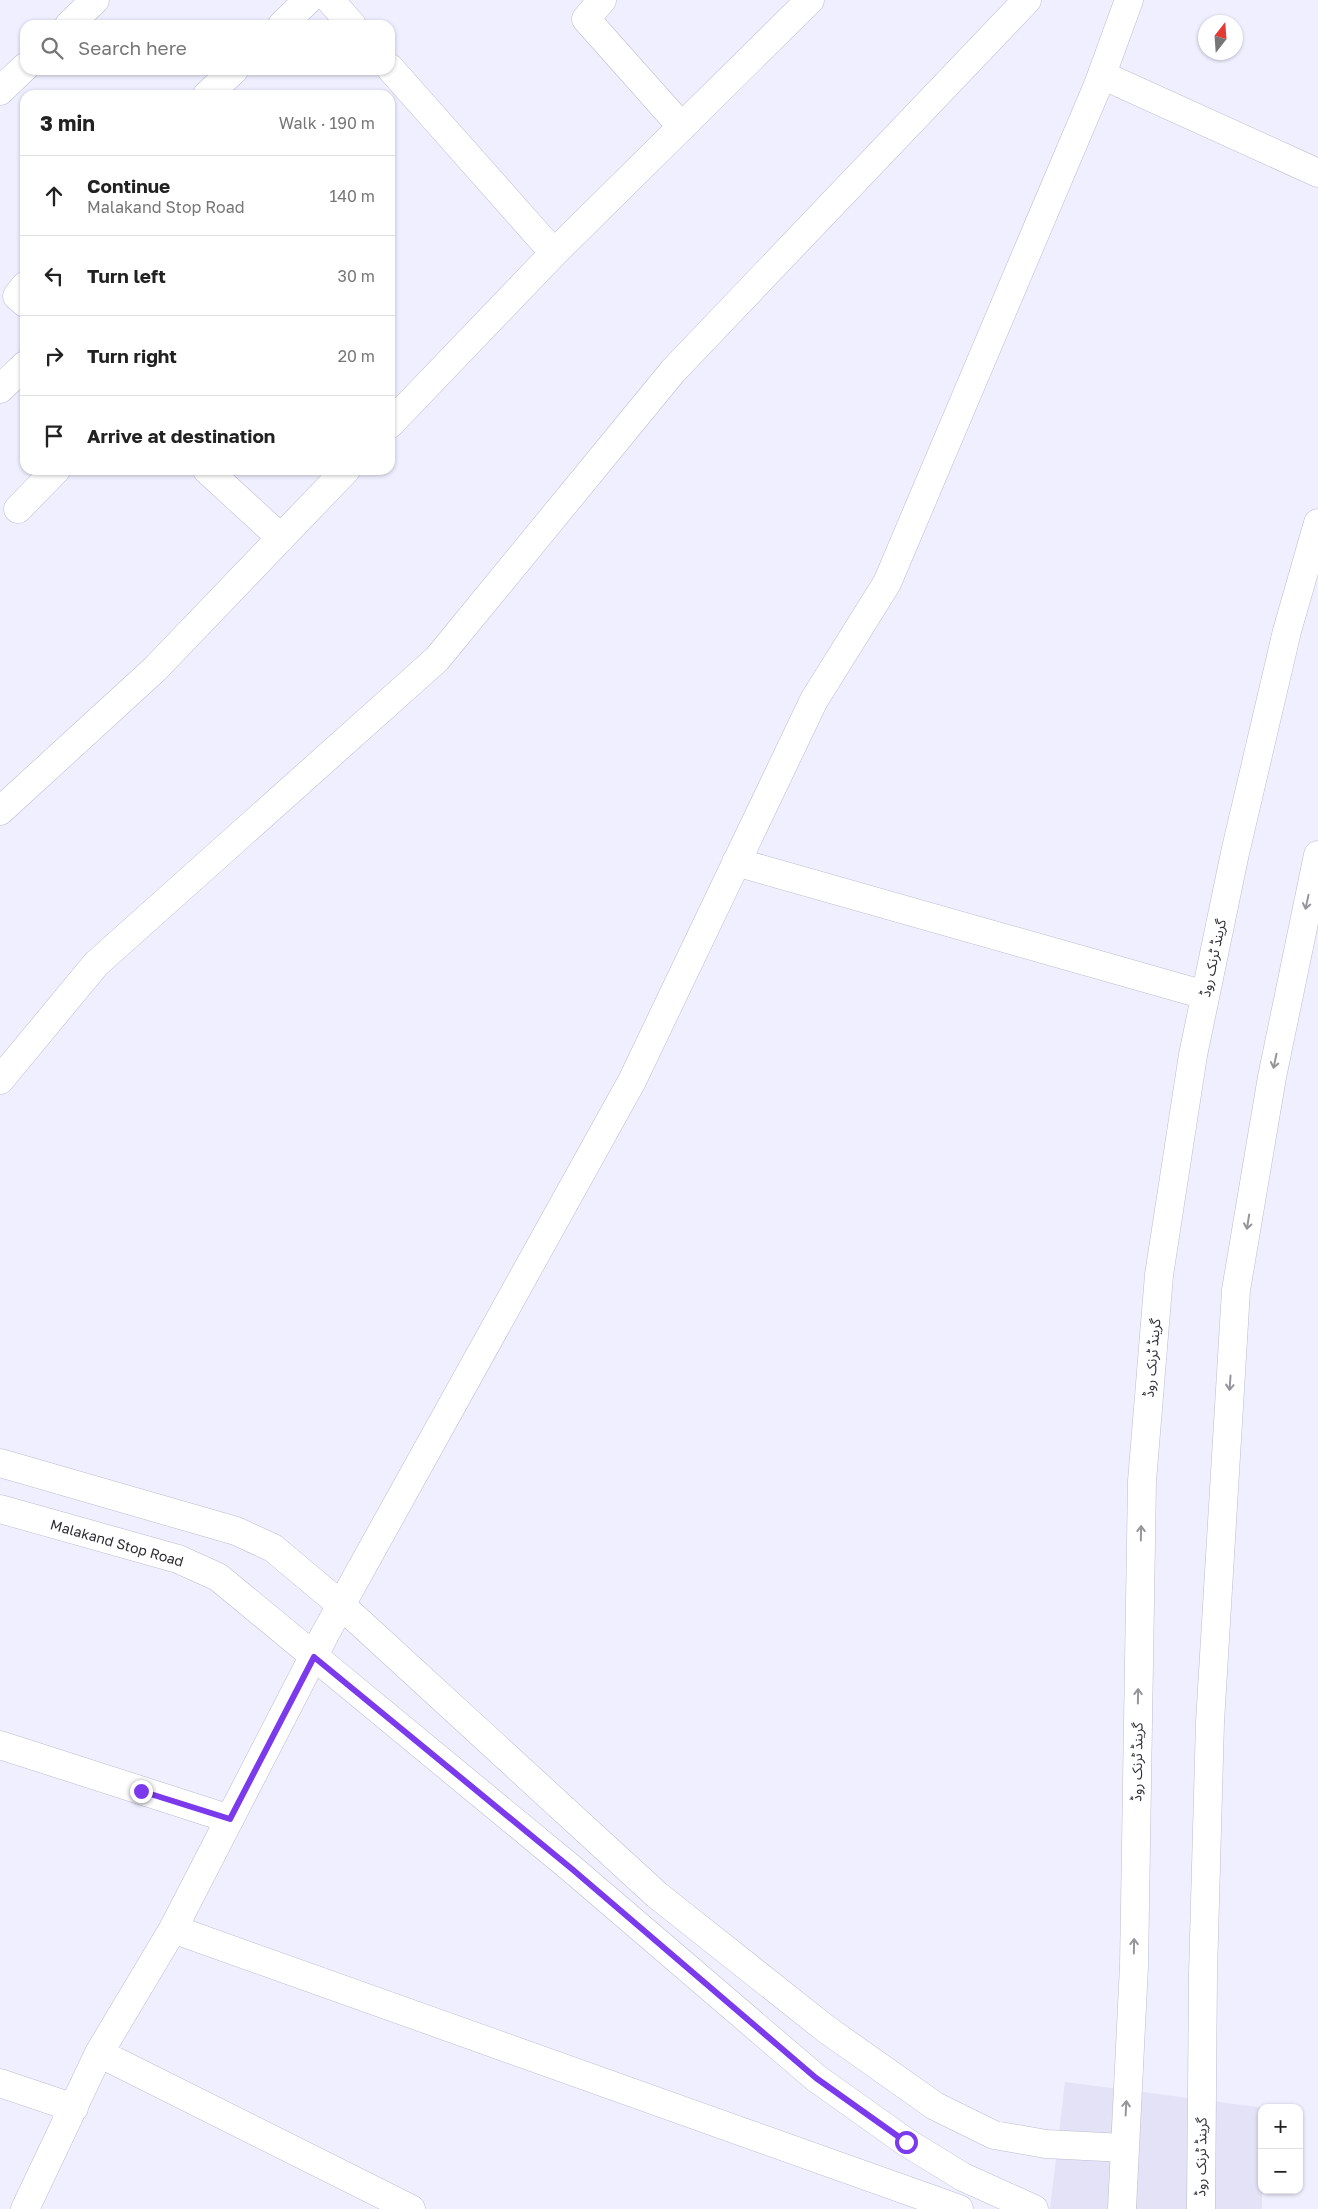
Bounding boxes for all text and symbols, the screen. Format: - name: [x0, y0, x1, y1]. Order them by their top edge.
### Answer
- north arrow: [1198, 15, 1243, 60]
- search box: [20, 20, 395, 75]
- icon: search: [38, 34, 66, 62]
- text: Search here: [78, 36, 187, 59]
- text: 3 min: [40, 110, 95, 136]
- text: Walk · 190 m: [279, 113, 375, 133]
- text: Continue: [87, 174, 170, 197]
- icon: ahead: [40, 182, 68, 210]
- text: 140 m: [329, 186, 375, 206]
- text: Malakand Stop Road: [87, 197, 245, 217]
- icon: left: [40, 262, 68, 290]
- text: Turn left: [87, 264, 166, 287]
- text: 30 m: [338, 266, 375, 286]
- icon: right: [40, 342, 68, 370]
- text: Turn right: [87, 344, 177, 367]
- text: 20 m: [338, 346, 375, 366]
- icon: arrive: [40, 422, 68, 450]
- text: Arrive at destination: [87, 424, 275, 447]
- one-way arrow: [1302, 894, 1312, 910]
- street label: گرینڈ ٹرنک روڈ: [1196, 917, 1230, 999]
- one-way arrow: [1270, 1053, 1279, 1069]
- one-way arrow: [1242, 1213, 1252, 1229]
- street label: گرینڈ ٹرنک روڈ: [1140, 1318, 1164, 1398]
- one-way arrow: [1225, 1375, 1234, 1391]
- street label: Malakand Stop Road: [49, 1515, 186, 1570]
- one-way arrow: [1136, 1525, 1146, 1542]
- one-way arrow: [1133, 1688, 1143, 1704]
- street label: گرینڈ ٹرنک روڈ: [1127, 1722, 1147, 1802]
- route end: [130, 1780, 153, 1803]
- one-way arrow: [1130, 1938, 1139, 1954]
- one-way arrow: [1122, 2100, 1131, 2116]
- map controls: [1258, 2104, 1303, 2194]
- button: +: [1258, 2104, 1303, 2149]
- street label: گرینڈ ٹرنک روڈ: [1191, 2117, 1211, 2197]
- route start: [895, 2131, 918, 2154]
- button: −: [1258, 2149, 1303, 2194]

